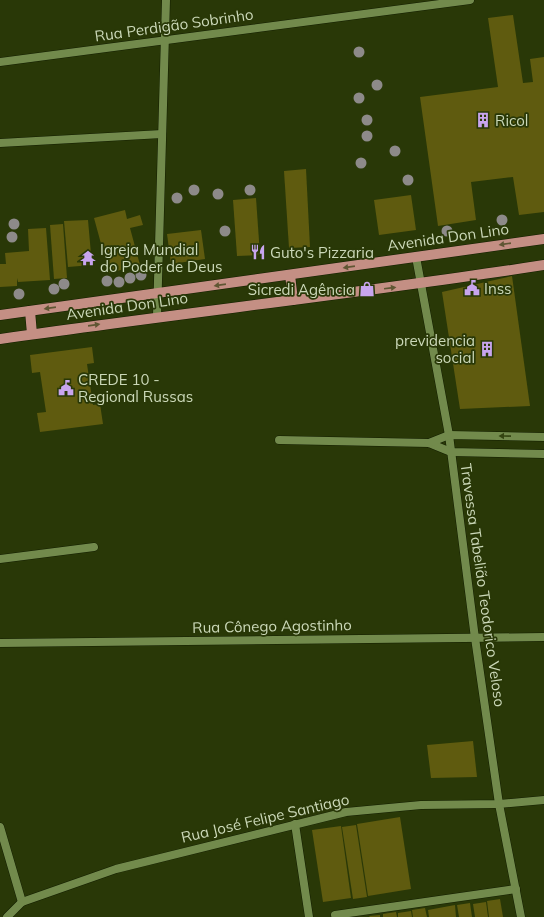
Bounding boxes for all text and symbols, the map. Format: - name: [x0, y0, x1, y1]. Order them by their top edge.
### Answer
- street label: Rua Perdigão Sobrinho: [93, 4, 255, 46]
- building icon: Ricol: [474, 111, 492, 129]
- place label: Ricol: [495, 111, 528, 130]
- street label: Avenida Don Lino: [386, 219, 510, 255]
- place label: Igreja Mundial do Poder de Deus: [100, 240, 223, 276]
- one-way arrow: [499, 241, 511, 247]
- restaurant icon: Guto's Pizzaria: [249, 243, 267, 261]
- place label: Guto's Pizzaria: [270, 243, 374, 262]
- temple icon: Igreja Mundial do Poder de Deus: [79, 249, 97, 267]
- one-way arrow: [343, 264, 355, 270]
- public building icon: Inss: [463, 279, 481, 297]
- place label: Inss: [484, 279, 512, 298]
- place label: Sicredi Agência: [248, 280, 355, 299]
- shop icon: Sicredi Agência: [358, 280, 376, 298]
- one-way arrow: [214, 282, 226, 288]
- one-way arrow: [384, 284, 396, 291]
- street label: Avenida Don Lino: [65, 288, 189, 324]
- one-way arrow: [44, 305, 56, 311]
- one-way arrow: [88, 322, 100, 328]
- place label: previdencia social: [395, 331, 475, 367]
- building icon: previdencia social: [478, 340, 496, 358]
- place label: CREDE 10 - Regional Russas: [78, 370, 193, 406]
- public building icon: CREDE 10 - Regional Russas: [57, 379, 75, 397]
- one-way arrow: [498, 433, 511, 439]
- street label: Travessa Tabelião Teodorico Veloso: [457, 462, 509, 708]
- street label: Rua Cônego Agostinho: [192, 615, 352, 637]
- street label: Rua José Felipe Santiago: [179, 789, 351, 847]

